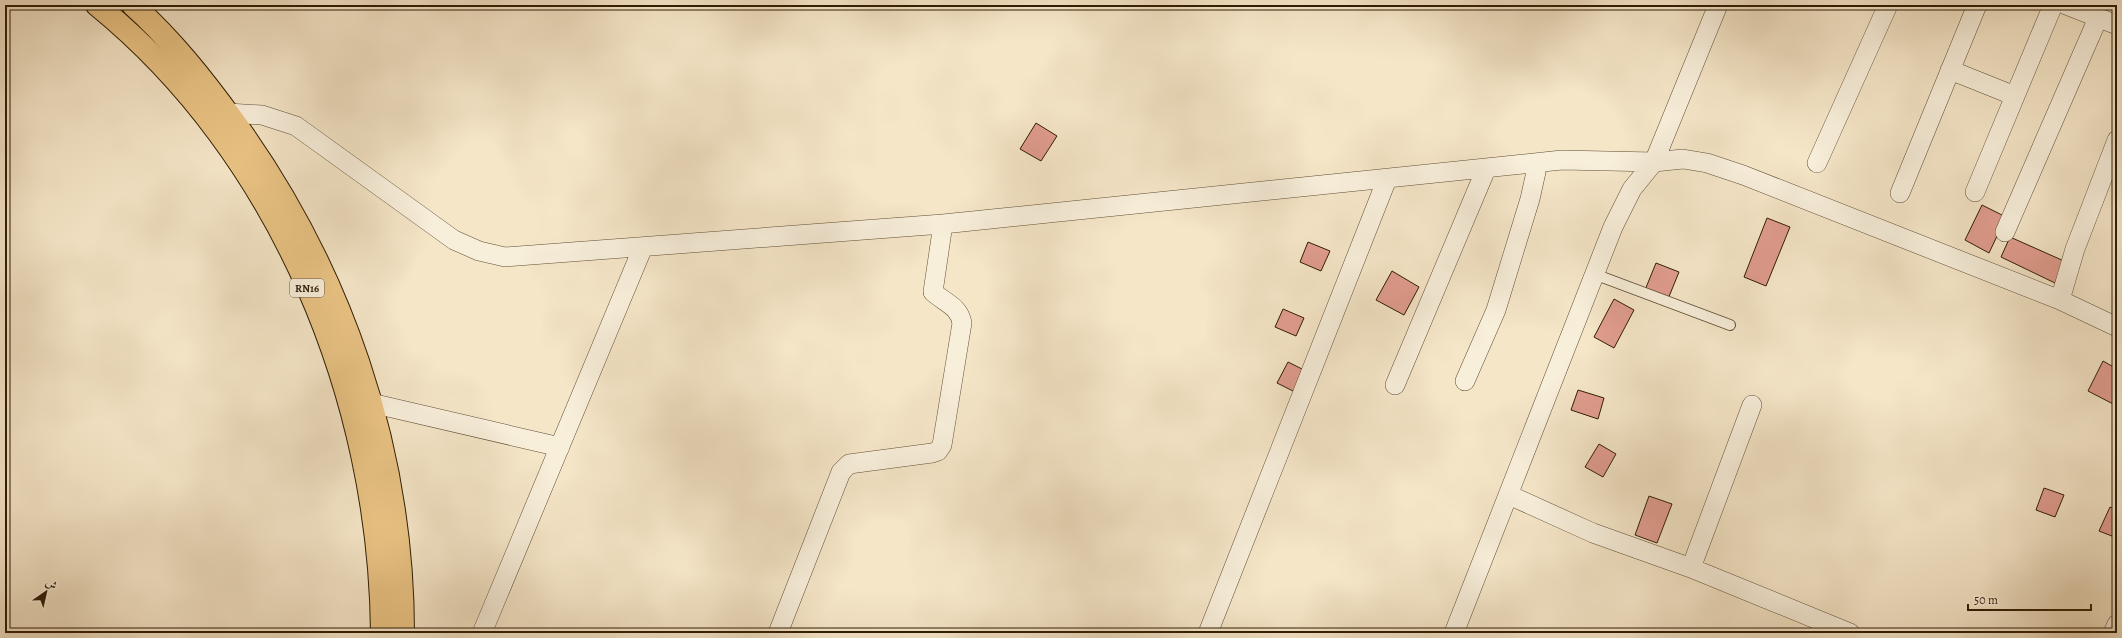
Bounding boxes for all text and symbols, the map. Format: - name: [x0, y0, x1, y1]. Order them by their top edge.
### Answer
- road number: RN16: [290, 279, 324, 297]
- north arrow: [26, 572, 66, 612]
- text: ش: [43, 575, 60, 593]
- scale bar: [1968, 586, 2091, 612]
- text: 50 m: [1974, 592, 1998, 608]

